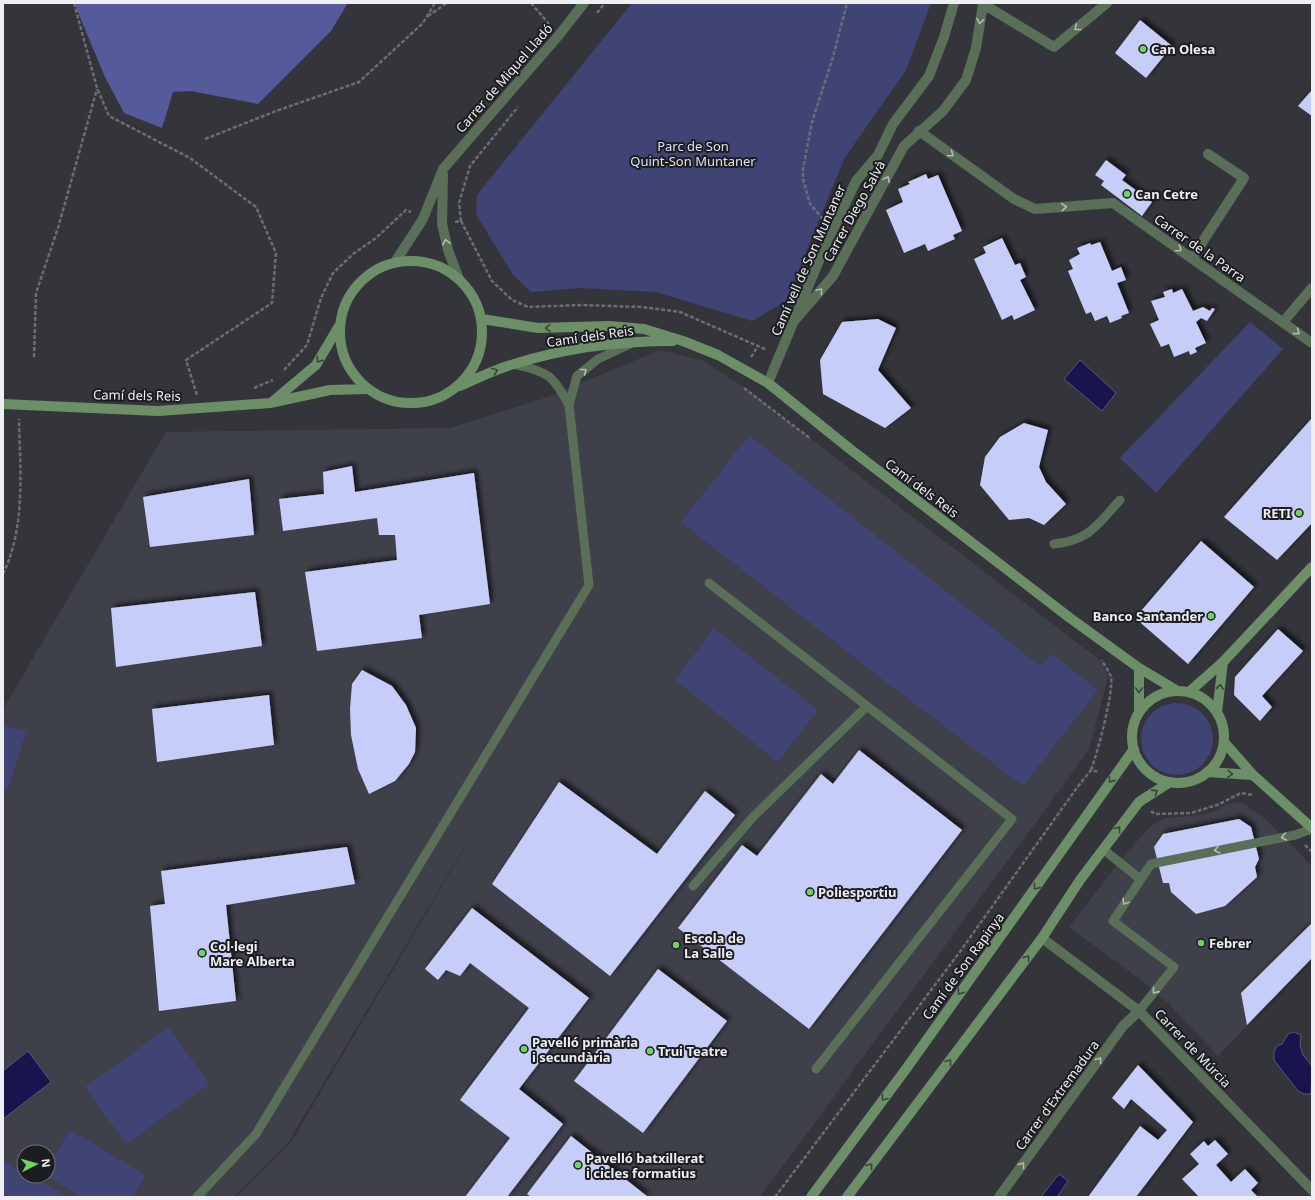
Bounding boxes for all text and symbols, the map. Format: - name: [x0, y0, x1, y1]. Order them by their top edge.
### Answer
- one-way arrow: [977, 18, 985, 24]
- street label: Carrer de Miquel Lladó: [451, 19, 557, 136]
- one-way arrow: [1075, 23, 1082, 30]
- place label: Can Olesa: [1151, 40, 1215, 58]
- marker: Can Olesa: [1138, 44, 1148, 54]
- park label: Parc de Son Quint-Son Muntaner: [630, 137, 756, 170]
- one-way arrow: [947, 149, 954, 157]
- street label: Carrer Diego Salvà: [819, 157, 889, 265]
- one-way arrow: [882, 176, 889, 183]
- street label: Camí vell de Son Muntaner: [766, 181, 850, 339]
- place label: Can Cetre: [1135, 185, 1198, 203]
- marker: Can Cetre: [1122, 189, 1132, 199]
- one-way arrow: [1061, 202, 1067, 211]
- street label: Carrer de la Parra: [1151, 210, 1249, 286]
- one-way arrow: [442, 239, 451, 245]
- one-way arrow: [1175, 244, 1182, 252]
- one-way arrow: [816, 288, 823, 295]
- street label: Camí dels Reis: [545, 321, 635, 351]
- one-way arrow: [545, 323, 551, 332]
- one-way arrow: [1292, 327, 1299, 334]
- one-way arrow: [316, 356, 324, 363]
- one-way arrow: [491, 368, 498, 376]
- one-way arrow: [579, 368, 586, 375]
- street label: Camí dels Reis: [93, 385, 181, 405]
- street label: Camí dels Reis: [882, 454, 962, 522]
- place label: RETI: [1263, 504, 1291, 522]
- marker: RETI: [1294, 508, 1304, 518]
- place label: Banco Santander: [1093, 607, 1203, 625]
- marker: Banco Santander: [1206, 611, 1216, 621]
- one-way arrow: [1215, 684, 1224, 690]
- one-way arrow: [1135, 687, 1143, 693]
- one-way arrow: [1227, 769, 1233, 778]
- one-way arrow: [1109, 776, 1116, 783]
- one-way arrow: [1150, 790, 1157, 797]
- one-way arrow: [1113, 827, 1120, 834]
- one-way arrow: [1281, 832, 1287, 841]
- one-way arrow: [1214, 845, 1220, 854]
- one-way arrow: [1034, 882, 1041, 889]
- place label: Poliesportiu: [818, 883, 896, 901]
- marker: Poliesportiu: [805, 887, 815, 897]
- one-way arrow: [1122, 898, 1130, 905]
- street label: Camí de Son Rapinya: [918, 909, 1008, 1023]
- place label: Escola de La Salle: [684, 929, 744, 962]
- place label: Febrer: [1209, 934, 1251, 952]
- place label: Col·legi Mare Alberta: [210, 937, 295, 970]
- marker: Febrer: [1196, 938, 1206, 948]
- marker: Escola de La Salle: [671, 940, 681, 950]
- marker: Col·legi Mare Alberta: [197, 948, 207, 958]
- one-way arrow: [1022, 955, 1030, 962]
- one-way arrow: [1153, 986, 1160, 993]
- one-way arrow: [958, 988, 965, 995]
- street label: Carrer de Múrcia: [1151, 1005, 1235, 1091]
- place label: Pavelló primària i secundària: [532, 1033, 638, 1066]
- street label: Carrer d'Extremadura: [1011, 1036, 1103, 1154]
- place label: Trui Teatre: [658, 1042, 728, 1060]
- marker: Pavelló primària i secundària: [519, 1044, 529, 1054]
- marker: Trui Teatre: [645, 1046, 655, 1056]
- one-way arrow: [1094, 1058, 1101, 1065]
- one-way arrow: [944, 1059, 951, 1066]
- one-way arrow: [882, 1093, 889, 1100]
- north arrow: [16, 1144, 56, 1184]
- place label: Pavelló batxillerat i cicles formatius: [586, 1149, 704, 1182]
- text: N: [39, 1158, 54, 1168]
- marker: Pavelló batxillerat i cicles formatius: [573, 1160, 583, 1170]
- one-way arrow: [866, 1163, 873, 1170]
- one-way arrow: [1017, 1163, 1024, 1170]

